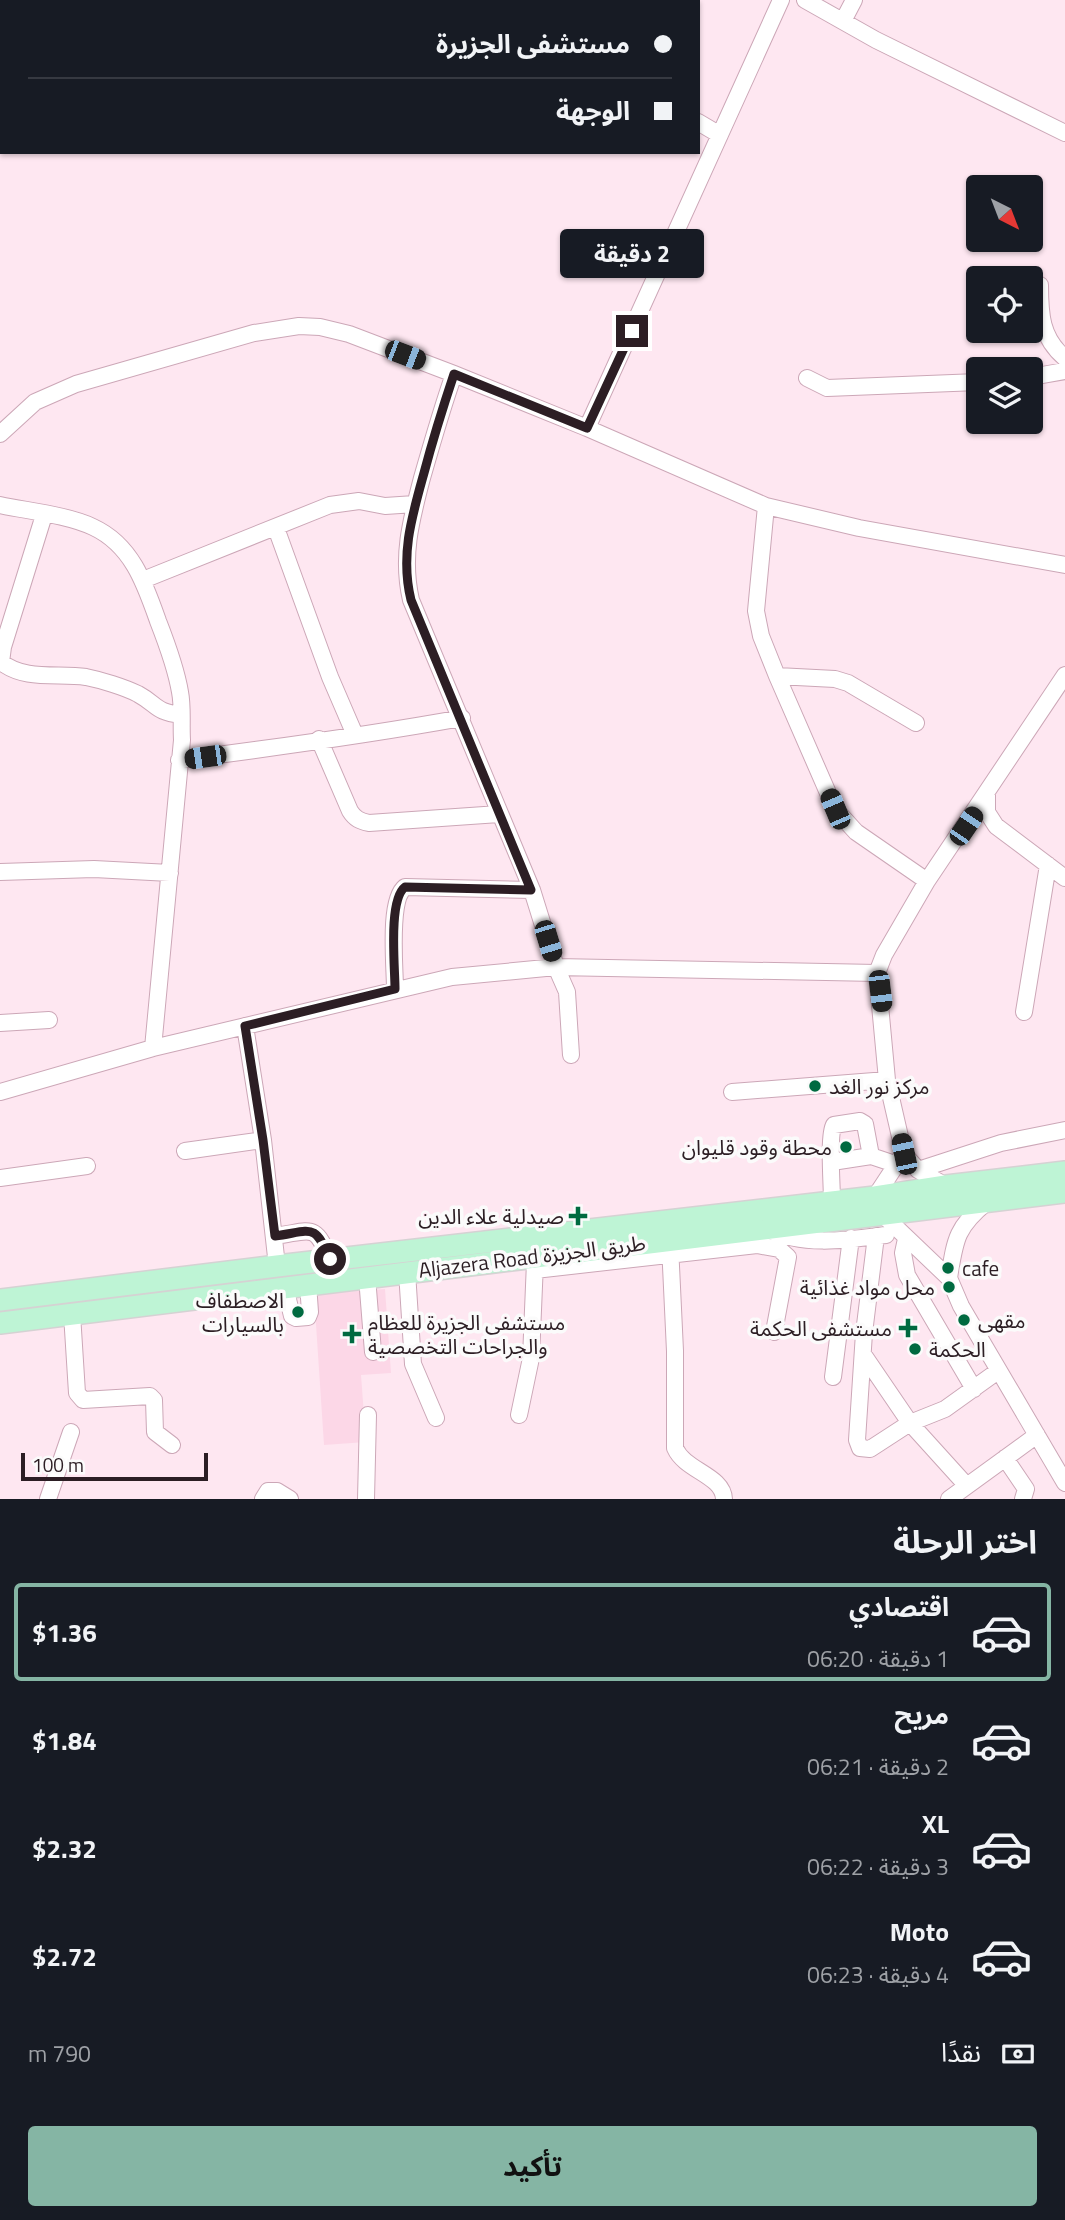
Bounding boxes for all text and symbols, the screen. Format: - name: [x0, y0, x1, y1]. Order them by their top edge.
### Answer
- text: مستشفى الجزيرة: [436, 24, 630, 63]
- text: الوجهة: [556, 91, 630, 130]
- north arrow: [966, 175, 1043, 252]
- map controls: [966, 175, 1043, 434]
- callout: 2 دقيقة: [560, 230, 704, 278]
- text: 2 دقيقة: [594, 236, 670, 271]
- button: locate: [966, 266, 1043, 343]
- route end: [616, 315, 648, 347]
- car: [382, 338, 429, 372]
- button: layers: [966, 357, 1043, 434]
- car: [183, 744, 228, 770]
- car: [818, 786, 853, 832]
- car: [946, 803, 987, 849]
- car: [532, 918, 565, 964]
- car: [868, 969, 893, 1013]
- place label: مركز نور الغد: [829, 1070, 930, 1102]
- marker: مركز نور الغد: [807, 1078, 823, 1094]
- place label: محطة وقود قليوان: [682, 1131, 832, 1163]
- car: [890, 1131, 919, 1177]
- marker: محطة وقود قليوان: [838, 1139, 854, 1155]
- place label: صيدلية علاء الدين: [418, 1200, 564, 1232]
- marker: صيدلية علاء الدين: [570, 1208, 586, 1224]
- street label: Aljazera Road طريق الجزيزة: [417, 1226, 647, 1286]
- route start: [314, 1243, 346, 1275]
- place label: cafe: [962, 1252, 999, 1284]
- marker: cafe: [940, 1260, 956, 1276]
- place label: محل مواد غذائية: [800, 1271, 935, 1303]
- marker: محل مواد غذائية: [941, 1279, 957, 1295]
- place label: الاصطفاف بالسيارات: [196, 1284, 284, 1340]
- marker: الاصطفاف بالسيارات: [290, 1304, 306, 1320]
- place label: مقهى: [978, 1304, 1026, 1336]
- place label: مستشفى الجزيرة للعظام والجراحات التخصصية: [368, 1306, 565, 1362]
- place label: مستشفى الحكمة: [750, 1312, 892, 1344]
- marker: مقهى: [956, 1312, 972, 1328]
- marker: مستشفى الحكمة: [898, 1318, 918, 1338]
- marker: مستشفى الجزيرة للعظام والجراحات التخصصية: [342, 1324, 362, 1344]
- place label: الحكمة: [929, 1333, 986, 1365]
- marker: الحكمة: [907, 1341, 923, 1357]
- scale bar: [21, 1450, 208, 1482]
- text: 100 m: [32, 1450, 84, 1479]
- text: اختر الرحلة: [893, 1517, 1037, 1565]
- text: اقتصادي: [849, 1587, 949, 1626]
- icon: car: [970, 1601, 1033, 1664]
- text: $1.36: [32, 1613, 97, 1652]
- text: 1 دقيقة · 06:20: [807, 1641, 949, 1676]
- text: مريح: [894, 1695, 949, 1734]
- icon: car: [970, 1709, 1033, 1772]
- text: $1.84: [32, 1721, 97, 1760]
- text: 2 دقيقة · 06:21: [807, 1749, 949, 1784]
- text: XL: [922, 1804, 949, 1843]
- icon: car: [970, 1817, 1033, 1880]
- text: $2.32: [32, 1829, 97, 1868]
- text: 3 دقيقة · 06:22: [807, 1849, 949, 1884]
- text: Moto: [890, 1912, 949, 1951]
- icon: car: [970, 1925, 1033, 1988]
- text: $2.72: [32, 1937, 97, 1976]
- text: 4 دقيقة · 06:23: [807, 1957, 949, 1992]
- text: نقدًا: [941, 2033, 981, 2072]
- icon: cash: [999, 2035, 1037, 2073]
- text: 790 m: [28, 2036, 91, 2071]
- button: تأكيد: [28, 2126, 1037, 2206]

